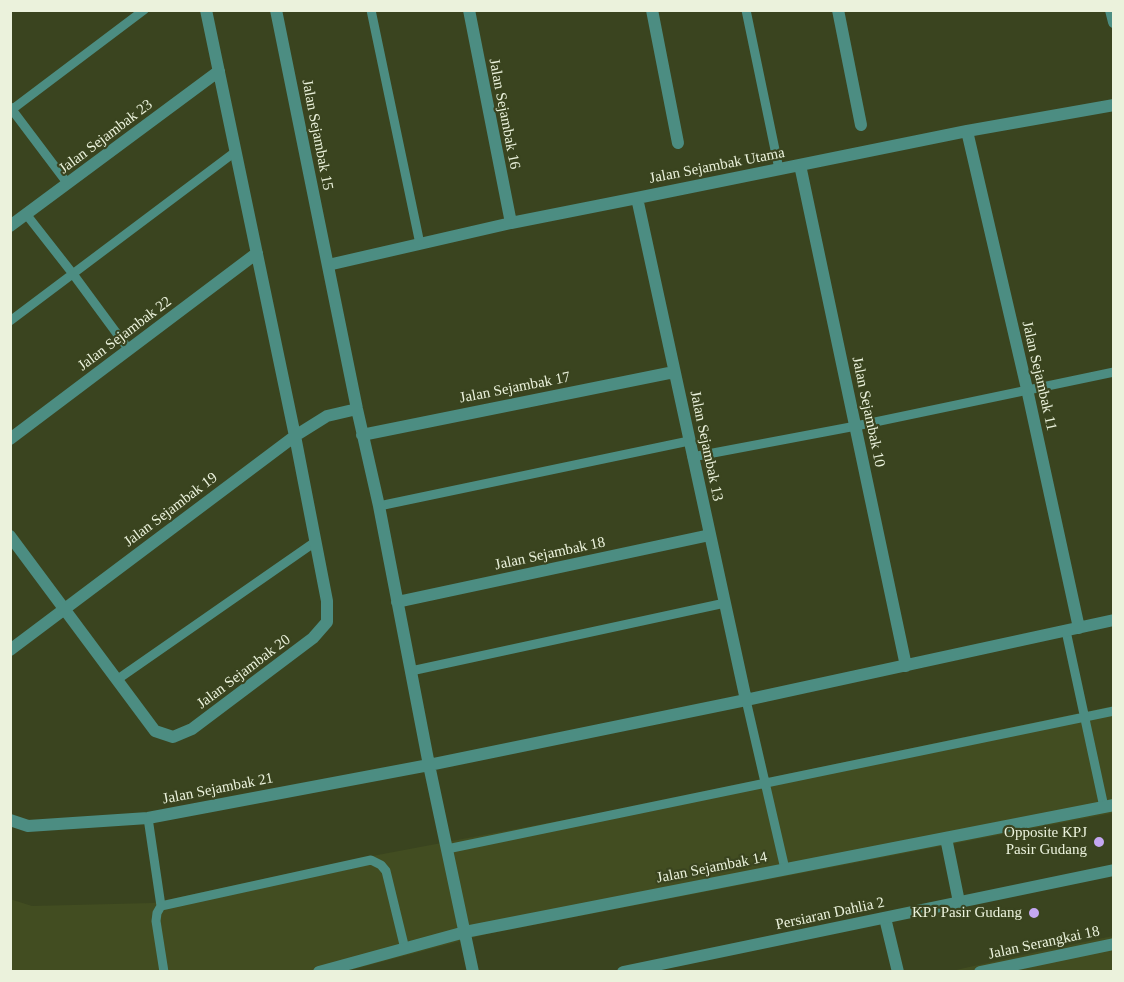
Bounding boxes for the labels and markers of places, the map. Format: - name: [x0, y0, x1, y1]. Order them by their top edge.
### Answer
- place label: Opposite KPJ Pasir Gudang: [1004, 824, 1087, 859]
- marker: Opposite KPJ Pasir Gudang: [1092, 835, 1106, 849]
- place label: KPJ Pasir Gudang: [912, 904, 1022, 922]
- marker: KPJ Pasir Gudang: [1027, 906, 1041, 920]

